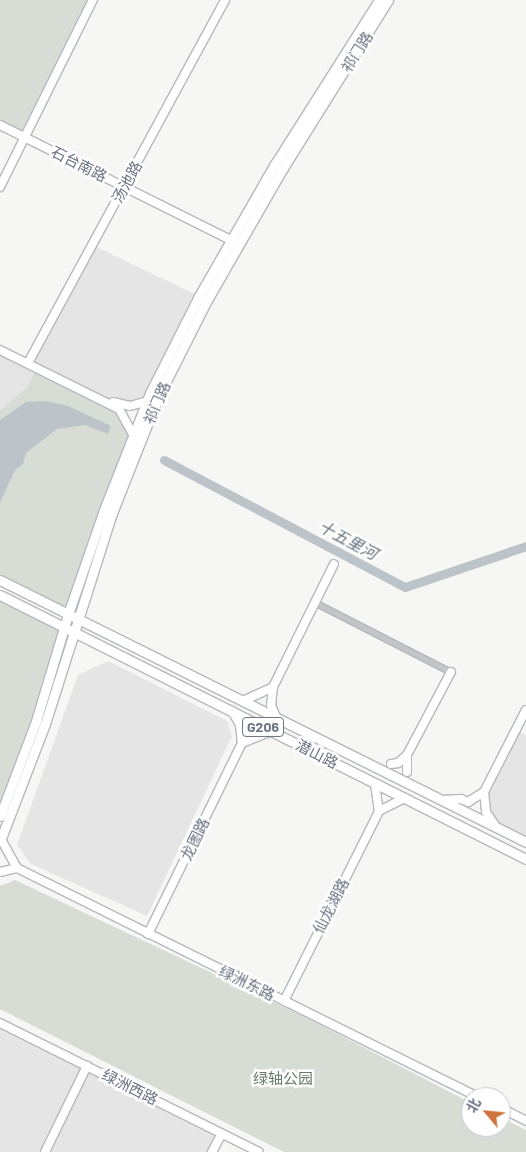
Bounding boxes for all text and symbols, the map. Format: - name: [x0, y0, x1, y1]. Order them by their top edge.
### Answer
- street label: 祁门路: [337, 28, 377, 76]
- street label: 石台南路: [48, 142, 110, 186]
- street label: 汤池路: [108, 158, 146, 206]
- street label: 祁门路: [140, 379, 174, 427]
- water label: 十五里河: [315, 517, 381, 563]
- road number: G206: [242, 716, 284, 739]
- street label: 潜山路: [293, 736, 341, 772]
- street label: 龙图路: [177, 815, 213, 863]
- street label: 仙龙湖路: [309, 875, 353, 937]
- street label: 绿洲东路: [216, 962, 278, 1004]
- street label: 绿洲西路: [99, 1065, 161, 1109]
- park label: 绿轴公园: [253, 1070, 313, 1088]
- north arrow: [461, 1087, 511, 1137]
- text: 北: [462, 1095, 484, 1115]

